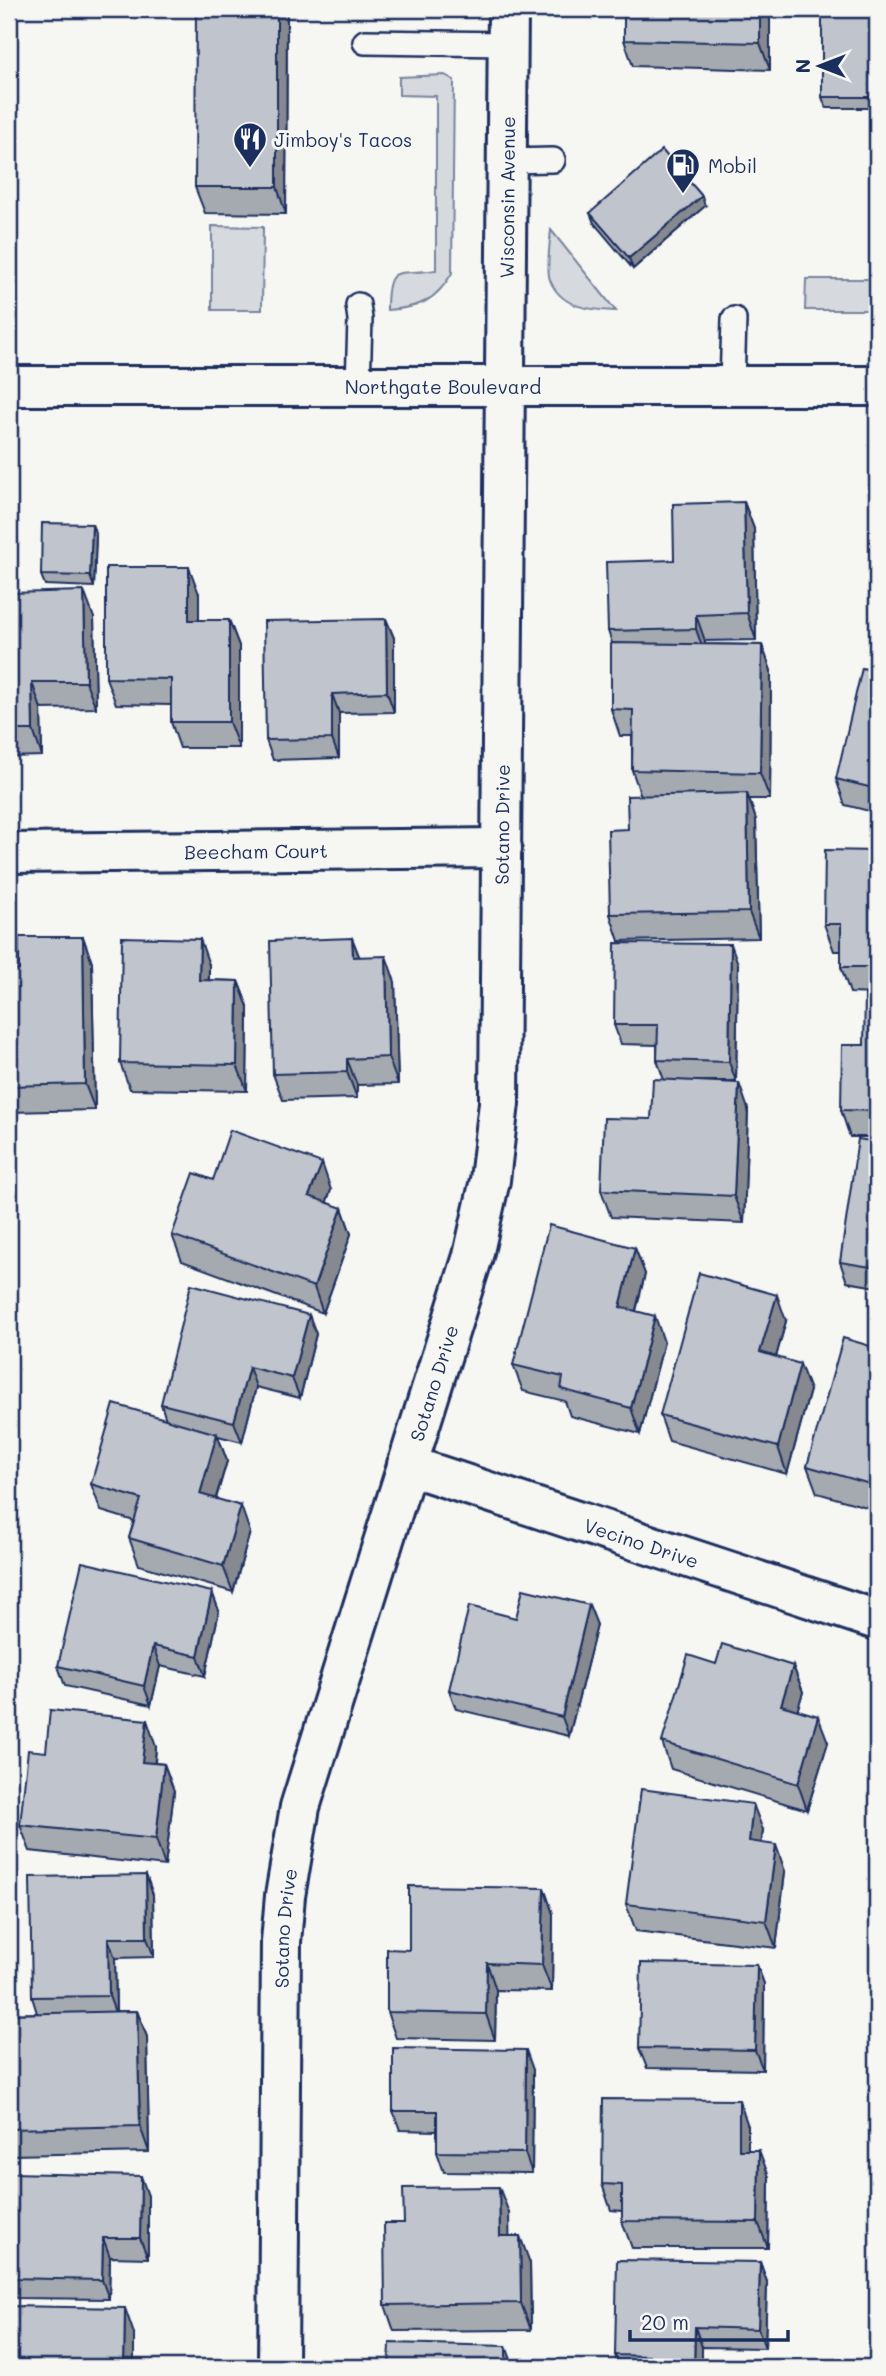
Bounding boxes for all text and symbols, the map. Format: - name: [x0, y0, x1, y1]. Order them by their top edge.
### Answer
- north arrow: [784, 32, 854, 102]
- text: N: [790, 59, 815, 73]
- street label: Wisconsin Avenue: [493, 116, 520, 279]
- restaurant icon: Jimboy's Tacos: [231, 120, 269, 169]
- place label: Jimboy's Tacos: [274, 127, 412, 152]
- fuel station icon: Mobil: [664, 146, 702, 195]
- place label: Mobil: [708, 153, 757, 178]
- street label: Northgate Boulevard: [345, 374, 541, 399]
- street label: Sotano Drive: [488, 764, 514, 885]
- street label: Beecham Court: [184, 837, 328, 864]
- street label: Sotano Drive: [403, 1322, 463, 1444]
- street label: Vecino Drive: [581, 1512, 702, 1573]
- street label: Sotano Drive: [268, 1866, 302, 1988]
- scale bar: [630, 2299, 788, 2343]
- text: 20 m: [641, 2308, 689, 2335]

